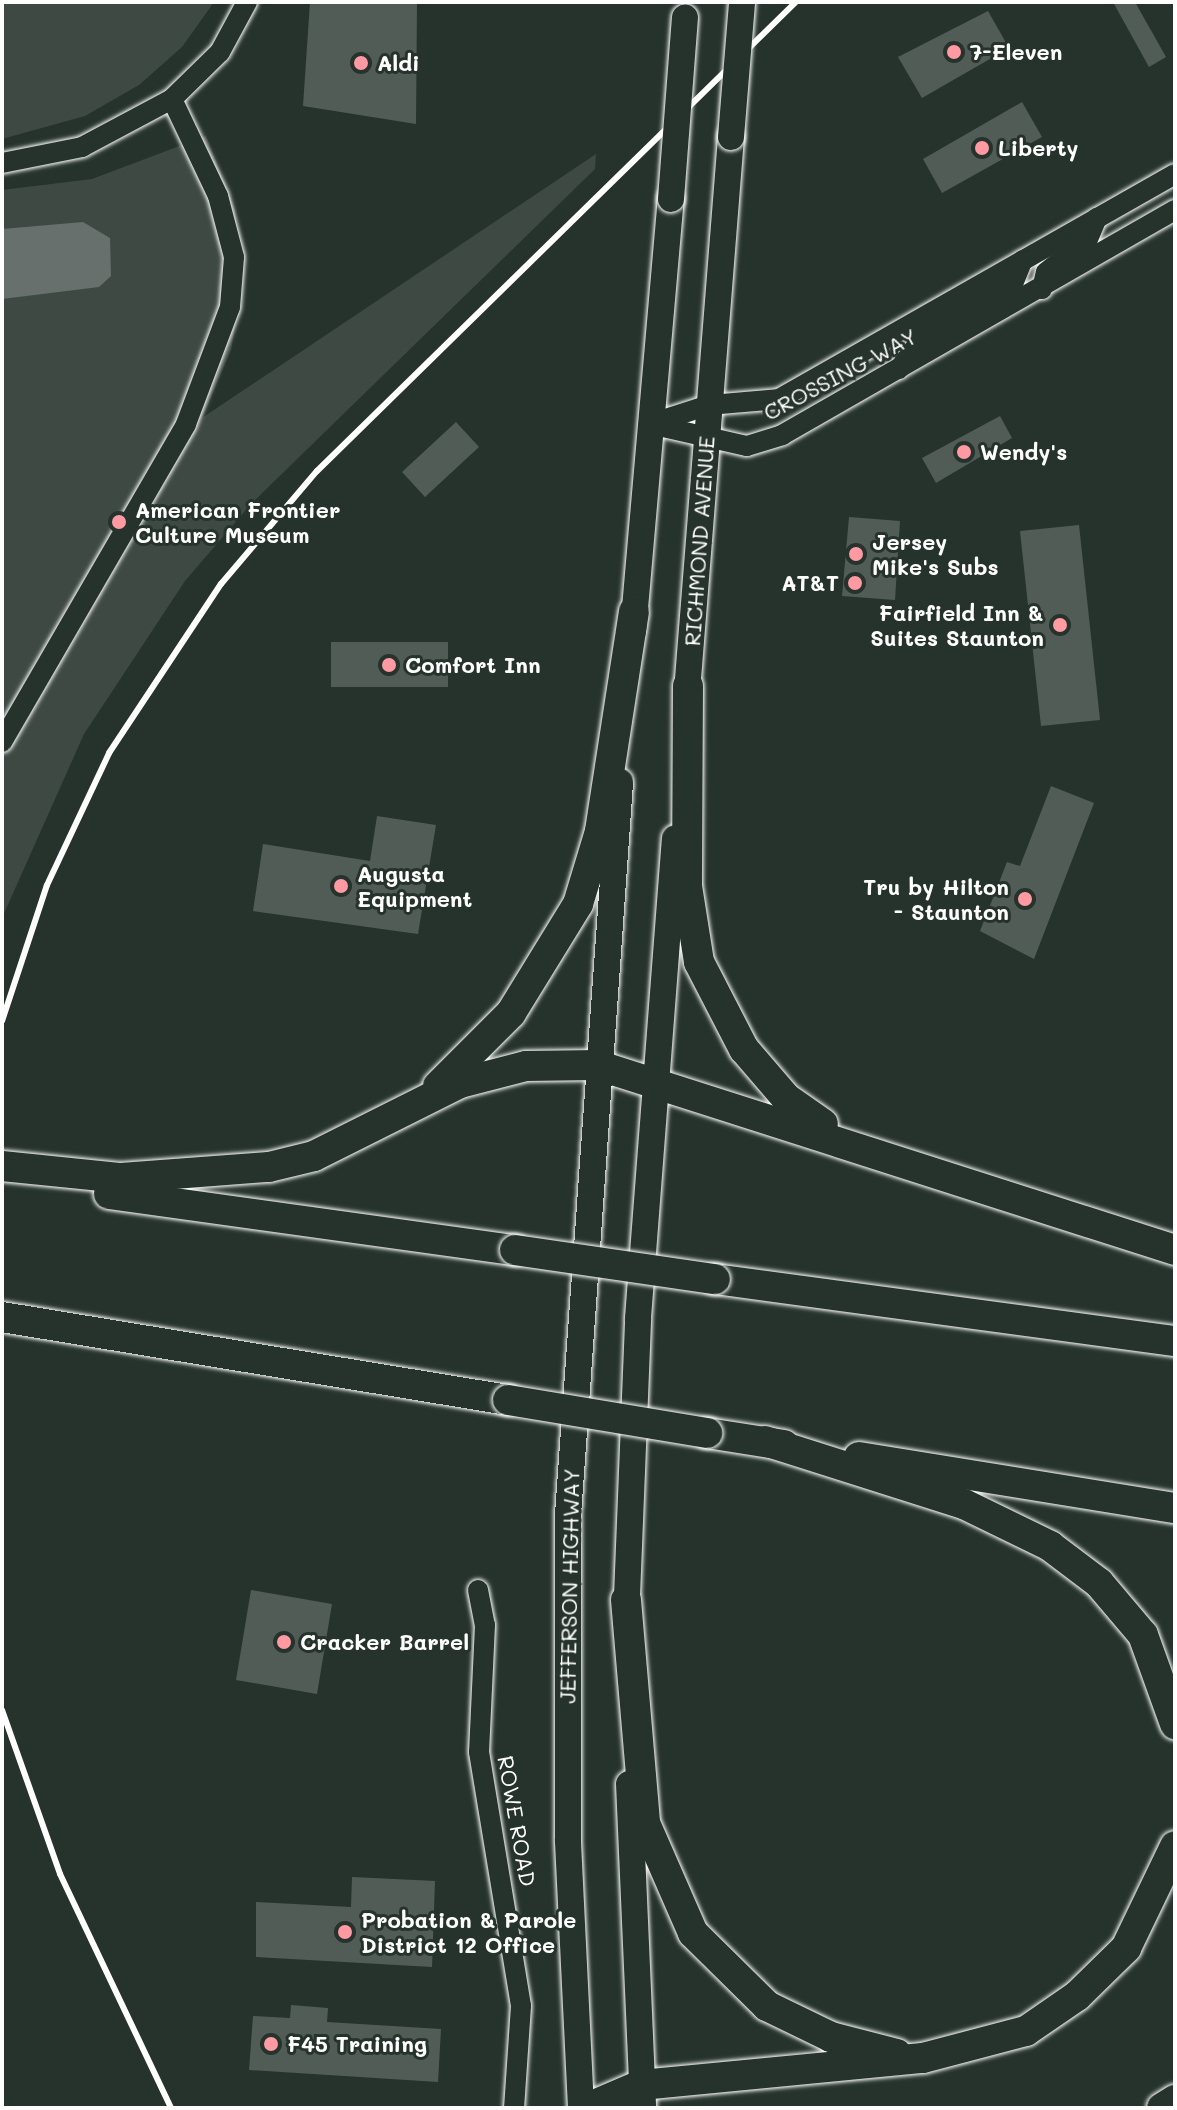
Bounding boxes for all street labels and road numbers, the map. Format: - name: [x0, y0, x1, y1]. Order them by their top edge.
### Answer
- street label: CROSSING WAY: [759, 322, 921, 426]
- street label: RICHMOND AVENUE: [678, 435, 720, 647]
- street label: JEFFERSON HIGHWAY: [554, 1468, 584, 1704]
- street label: ROWE ROAD: [493, 1754, 541, 1888]

